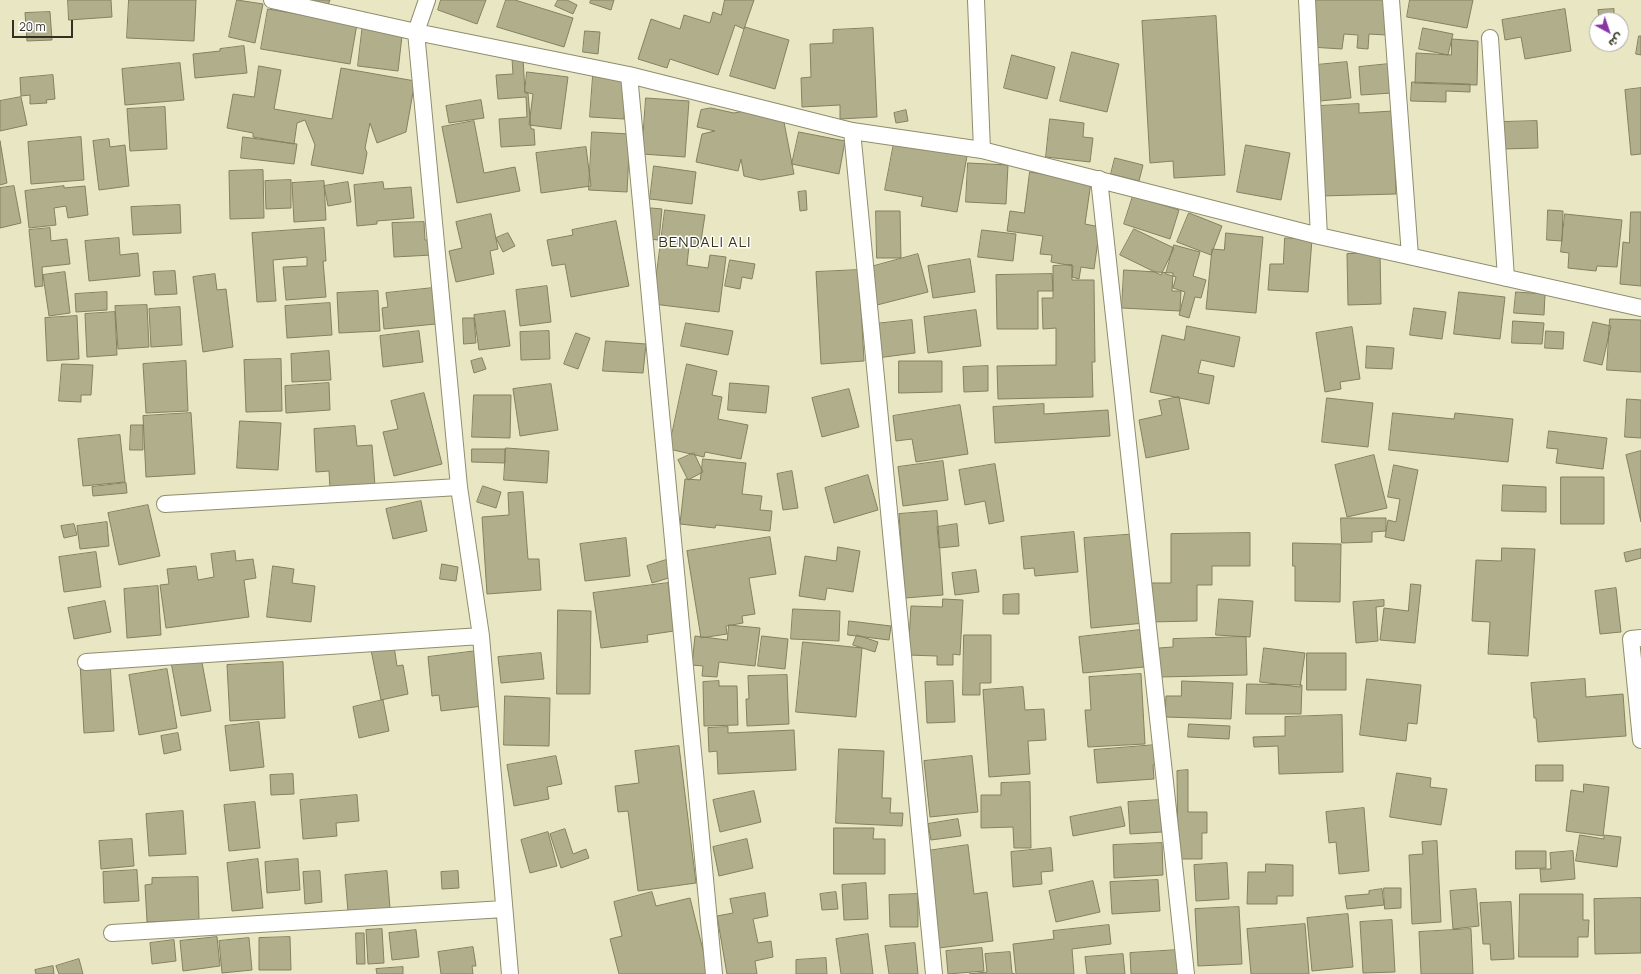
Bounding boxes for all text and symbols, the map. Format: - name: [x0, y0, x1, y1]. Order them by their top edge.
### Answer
- scale bar: [14, 12, 75, 38]
- north arrow: [1589, 12, 1629, 52]
- text: 20 m: [19, 18, 46, 35]
- text: ش: [1606, 30, 1627, 51]
- district label: BENDALI ALI: [658, 234, 752, 252]

